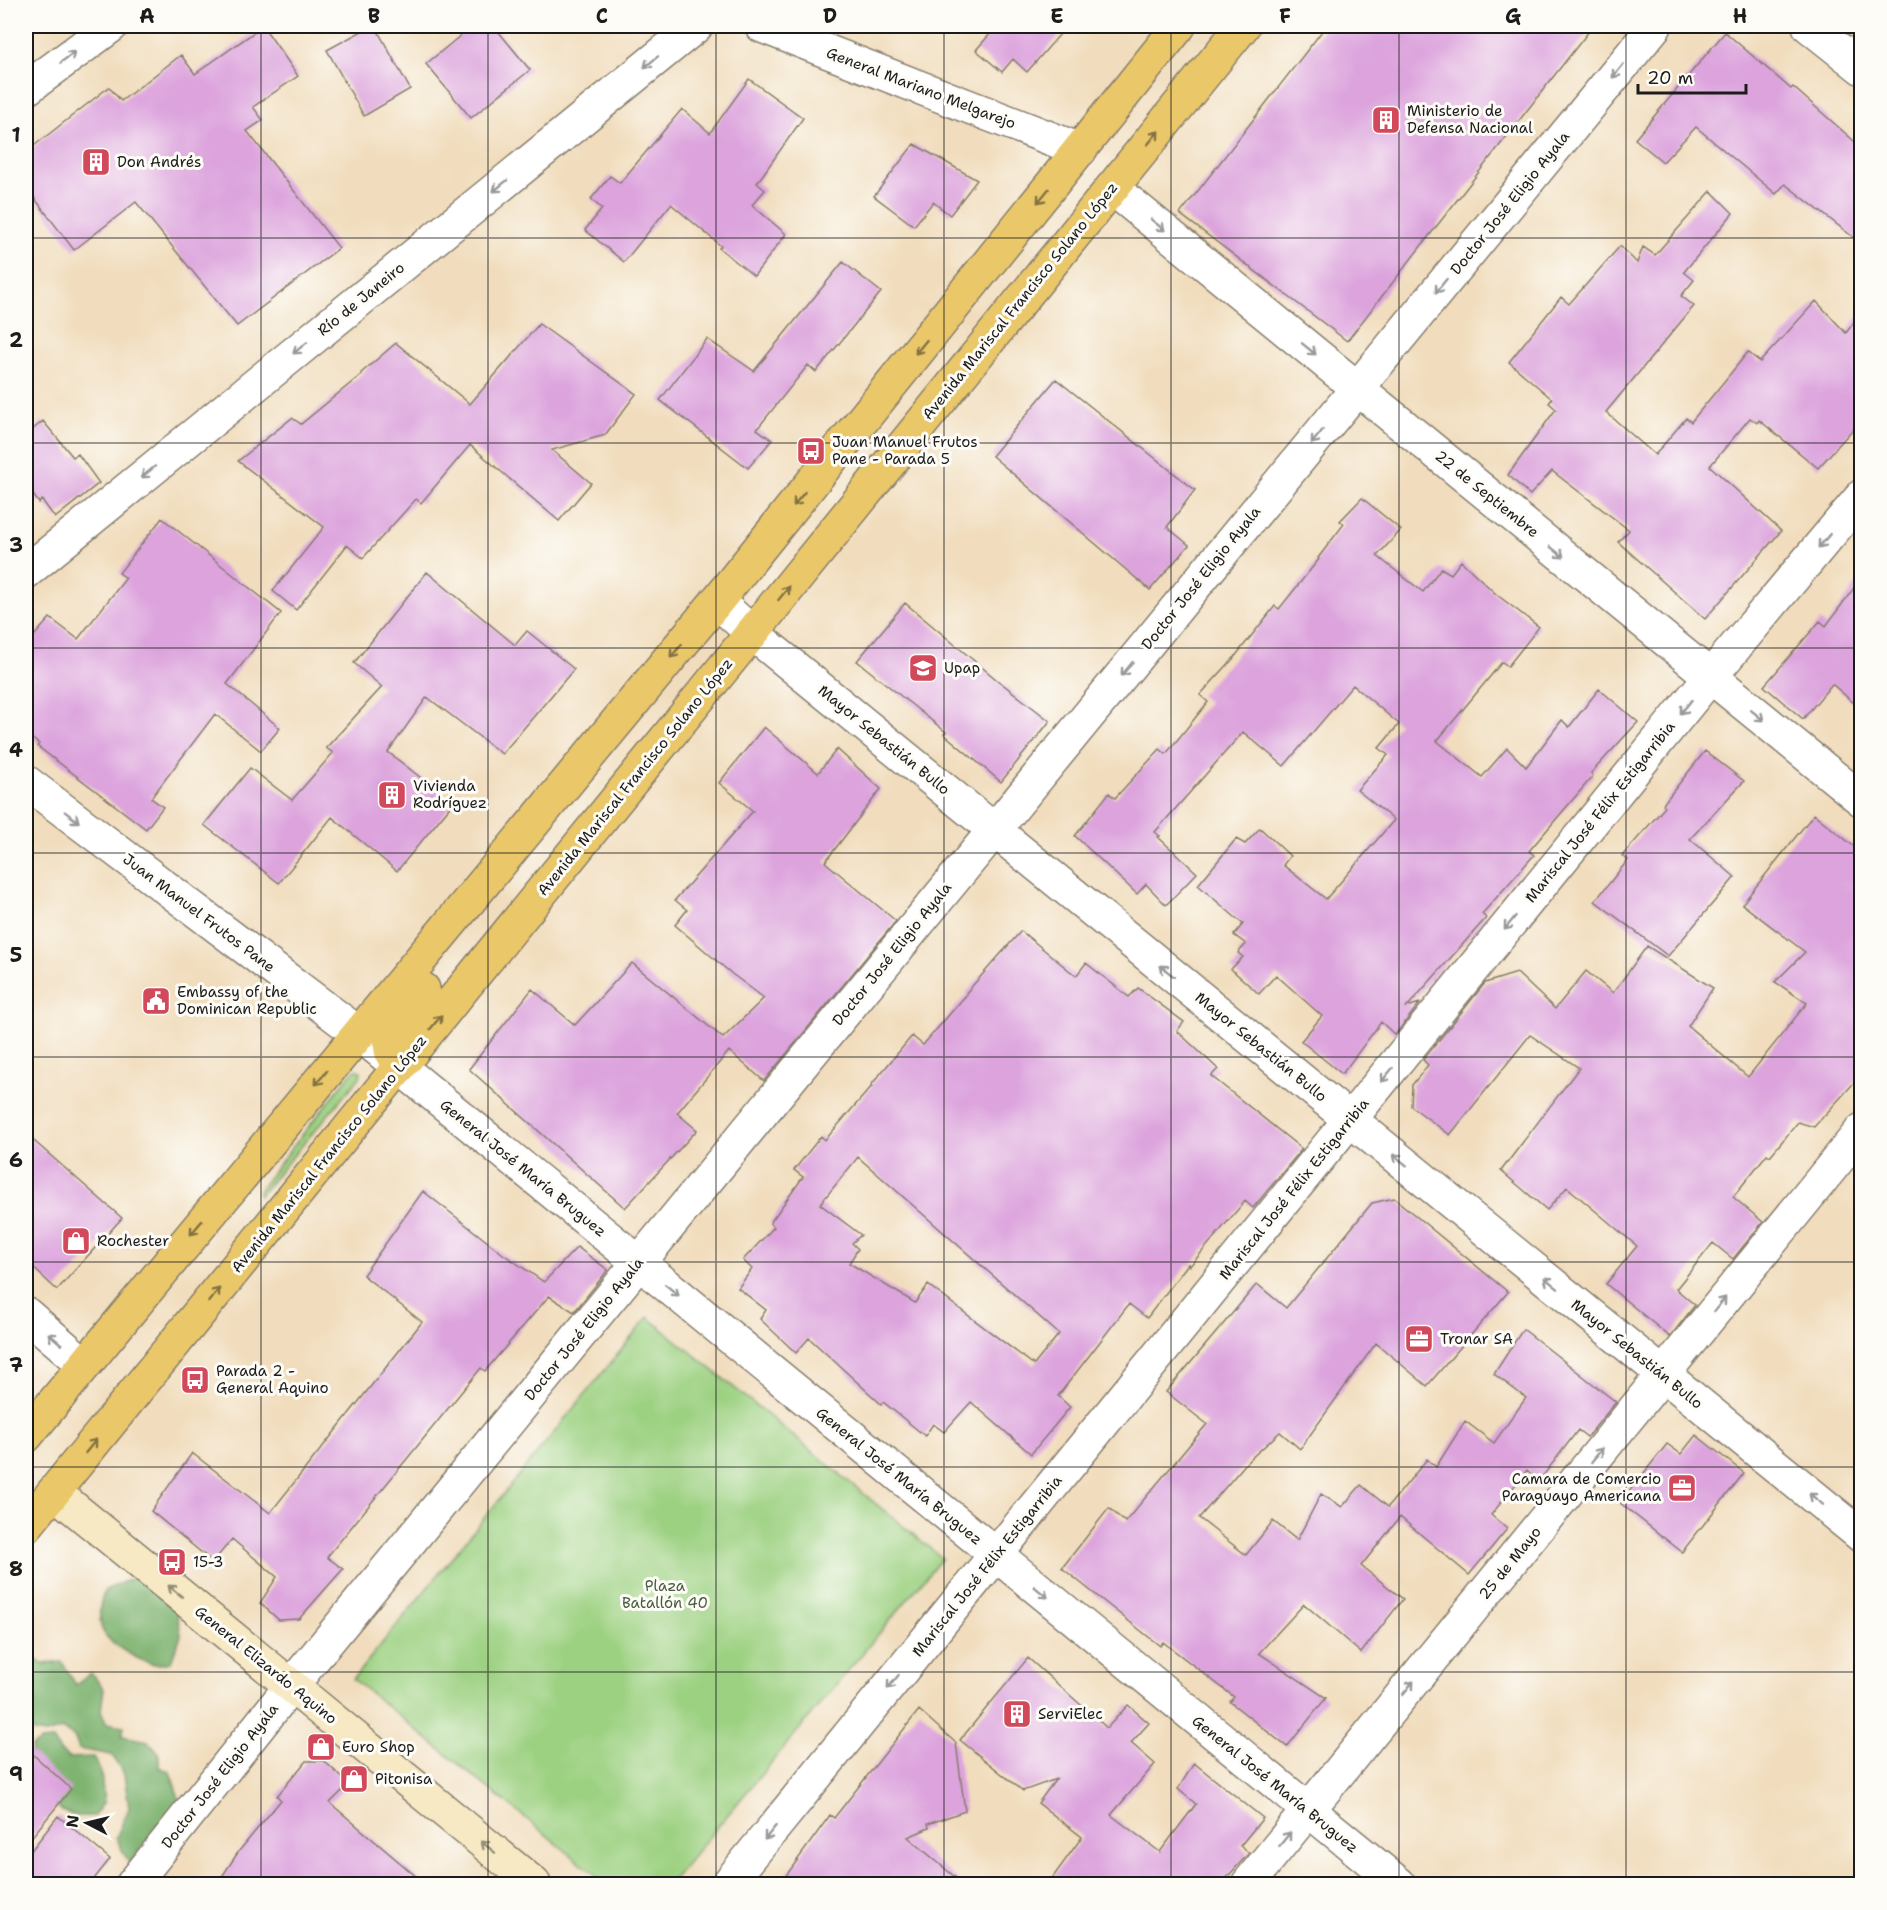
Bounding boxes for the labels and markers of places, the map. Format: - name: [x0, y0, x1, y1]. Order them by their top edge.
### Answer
- place label: Ministerio de Defensa Nacional: [1407, 101, 1533, 138]
- building icon: Ministerio de Defensa Nacional: [1370, 104, 1402, 136]
- building icon: Don Andrés: [80, 146, 112, 178]
- place label: Don Andrés: [117, 152, 201, 172]
- place label: Juan Manuel Frutos Pane - Parada 5: [832, 432, 978, 469]
- bus stop icon: Juan Manuel Frutos Pane - Parada 5: [795, 435, 827, 467]
- school or university icon: Upap: [907, 652, 939, 684]
- place label: Upap: [944, 658, 980, 678]
- place label: Vivienda Rodríguez: [413, 776, 487, 813]
- building icon: Vivienda Rodríguez: [376, 779, 408, 811]
- place label: Embassy of the Dominican Republic: [177, 982, 317, 1019]
- public building icon: Embassy of the Dominican Republic: [140, 985, 172, 1017]
- shop icon: Rochester: [60, 1225, 92, 1257]
- place label: Rochester: [97, 1231, 169, 1251]
- office icon: Tronar SA: [1403, 1323, 1435, 1355]
- place label: Tronar SA: [1440, 1329, 1513, 1349]
- place label: Parada 2 - General Aquino: [216, 1361, 329, 1398]
- bus stop icon: Parada 2 - General Aquino: [179, 1364, 211, 1396]
- place label: Camara de Comercio Paraguayo Americana: [1502, 1469, 1662, 1506]
- office icon: Camara de Comercio Paraguayo Americana: [1666, 1472, 1698, 1504]
- bus stop icon: 15-3: [156, 1546, 188, 1578]
- place label: 15-3: [193, 1552, 223, 1572]
- building icon: ServiElec: [1001, 1698, 1033, 1730]
- place label: ServiElec: [1038, 1704, 1103, 1724]
- shop icon: Euro Shop: [305, 1731, 337, 1763]
- place label: Euro Shop: [342, 1737, 415, 1757]
- shop icon: Pitonisa: [338, 1763, 370, 1795]
- place label: Pitonisa: [375, 1769, 433, 1789]

